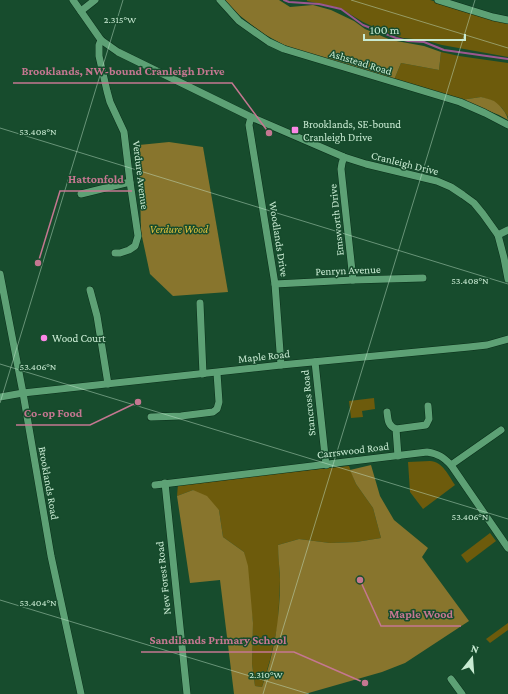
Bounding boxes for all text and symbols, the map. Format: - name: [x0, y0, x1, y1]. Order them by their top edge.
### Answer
- text: 2.315°W: [104, 14, 137, 25]
- scale bar: [364, 16, 465, 42]
- text: 100 m: [370, 23, 400, 37]
- street label: Ashstead Road: [328, 47, 394, 77]
- callout: Brooklands, NW-bound Cranleigh Drive: [13, 59, 232, 83]
- text: Brooklands, NW-bound Cranleigh Drive: [21, 64, 225, 78]
- place label: Brooklands, SE-bound Cranleigh Drive: [303, 118, 401, 144]
- marker: Brooklands, SE-bound Cranleigh Drive: [290, 125, 300, 135]
- text: 53.408°N: [19, 126, 57, 137]
- street label: Verdure Avenue: [131, 140, 151, 210]
- street label: Cranleigh Drive: [370, 149, 440, 178]
- callout: Hattonfold: [60, 167, 132, 191]
- text: Hattonfold: [68, 172, 124, 186]
- street label: Emsworth Drive: [326, 183, 346, 256]
- street label: Woodlands Drive: [267, 200, 291, 278]
- park label: Verdure Wood: [150, 223, 209, 235]
- street label: Penryn Avenue: [315, 263, 381, 278]
- text: 53.408°N: [451, 275, 489, 286]
- place label: Wood Court: [52, 332, 106, 344]
- marker: Wood Court: [39, 333, 49, 343]
- street label: Maple Road: [237, 347, 291, 366]
- text: 53.406°N: [20, 361, 57, 372]
- street label: Stancross Road: [299, 369, 317, 437]
- callout: Co-op Food: [16, 401, 90, 425]
- text: Co-op Food: [24, 406, 83, 420]
- street label: Carrswood Road: [316, 440, 390, 460]
- street label: Brooklands Road: [37, 445, 61, 521]
- text: 53.406°N: [452, 511, 489, 522]
- street label: New Forest Road: [153, 541, 173, 615]
- text: 53.404°N: [19, 597, 57, 608]
- callout: Maple Wood: [381, 602, 461, 626]
- text: Maple Wood: [389, 607, 454, 621]
- callout: Sandilands Primary School: [141, 628, 294, 652]
- text: Sandilands Primary School: [150, 633, 287, 647]
- north arrow: [452, 638, 492, 678]
- text: N: [470, 642, 481, 655]
- text: 2.310°W: [249, 669, 284, 680]

